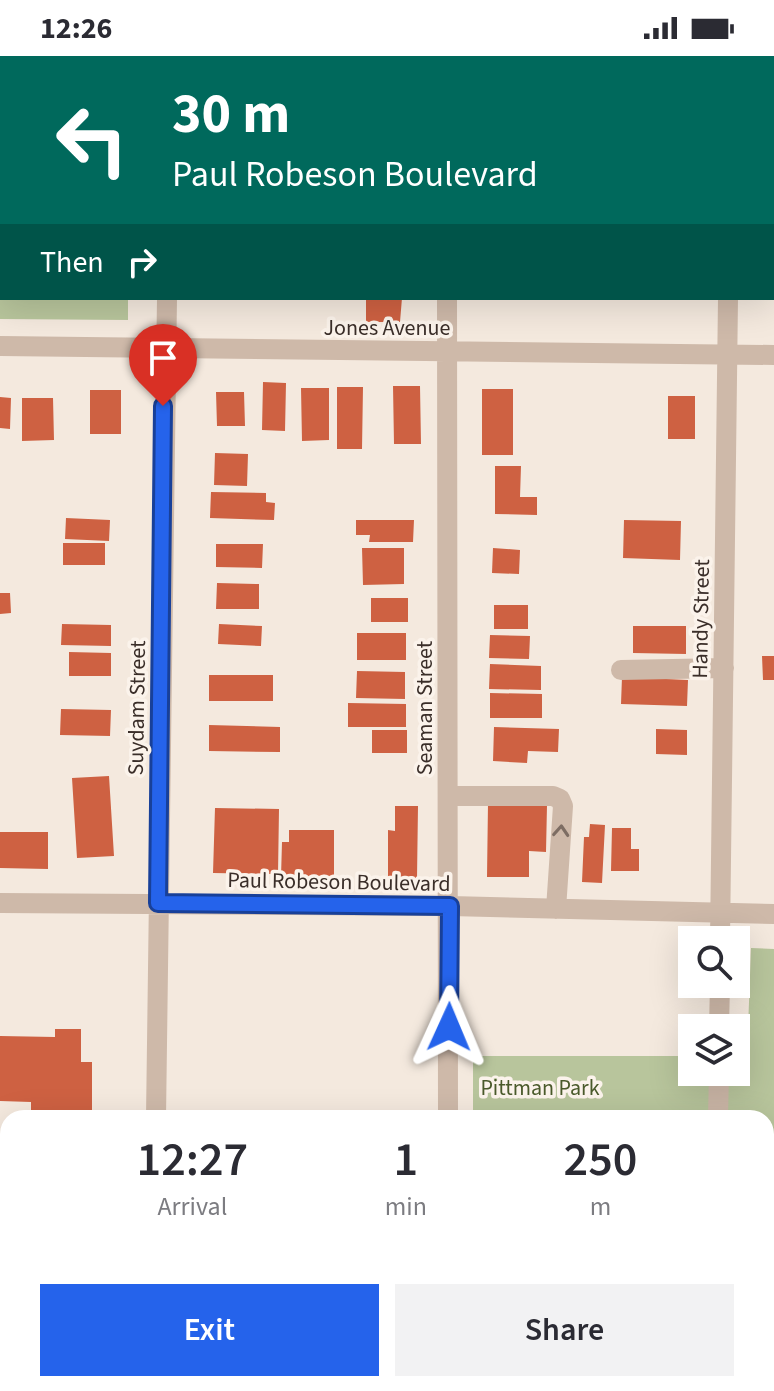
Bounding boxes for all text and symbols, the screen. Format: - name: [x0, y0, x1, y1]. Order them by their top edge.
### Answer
- text: 12:26: [40, 7, 112, 50]
- text: 30 m: [172, 75, 290, 154]
- icon: left: [40, 88, 144, 192]
- text: Paul Robeson Boulevard: [172, 149, 538, 200]
- icon: right: [120, 240, 164, 284]
- text: Then: [40, 241, 104, 284]
- street label: Jones Avenue: [324, 312, 450, 344]
- pin: [129, 324, 197, 406]
- icon: arrive: [141, 336, 185, 380]
- street label: Handy Street: [684, 558, 718, 679]
- street label: Suydam Street: [120, 640, 154, 776]
- street label: Seaman Street: [409, 640, 441, 775]
- one-way arrow: [552, 824, 569, 837]
- street label: Paul Robeson Boulevard: [227, 864, 451, 900]
- map controls: [678, 926, 750, 1086]
- button: search: [678, 926, 750, 998]
- position arrow: [407, 985, 491, 1069]
- button: layers: [678, 1014, 750, 1086]
- park label: Pittman Park: [480, 1072, 600, 1104]
- text: 12:27: [137, 1126, 248, 1194]
- text: 1: [394, 1126, 418, 1194]
- text: 250: [564, 1126, 637, 1194]
- text: Arrival: [157, 1188, 227, 1225]
- text: min: [385, 1188, 427, 1225]
- text: m: [590, 1188, 611, 1225]
- button: Exit: [40, 1284, 379, 1376]
- button: Share: [395, 1284, 734, 1376]

